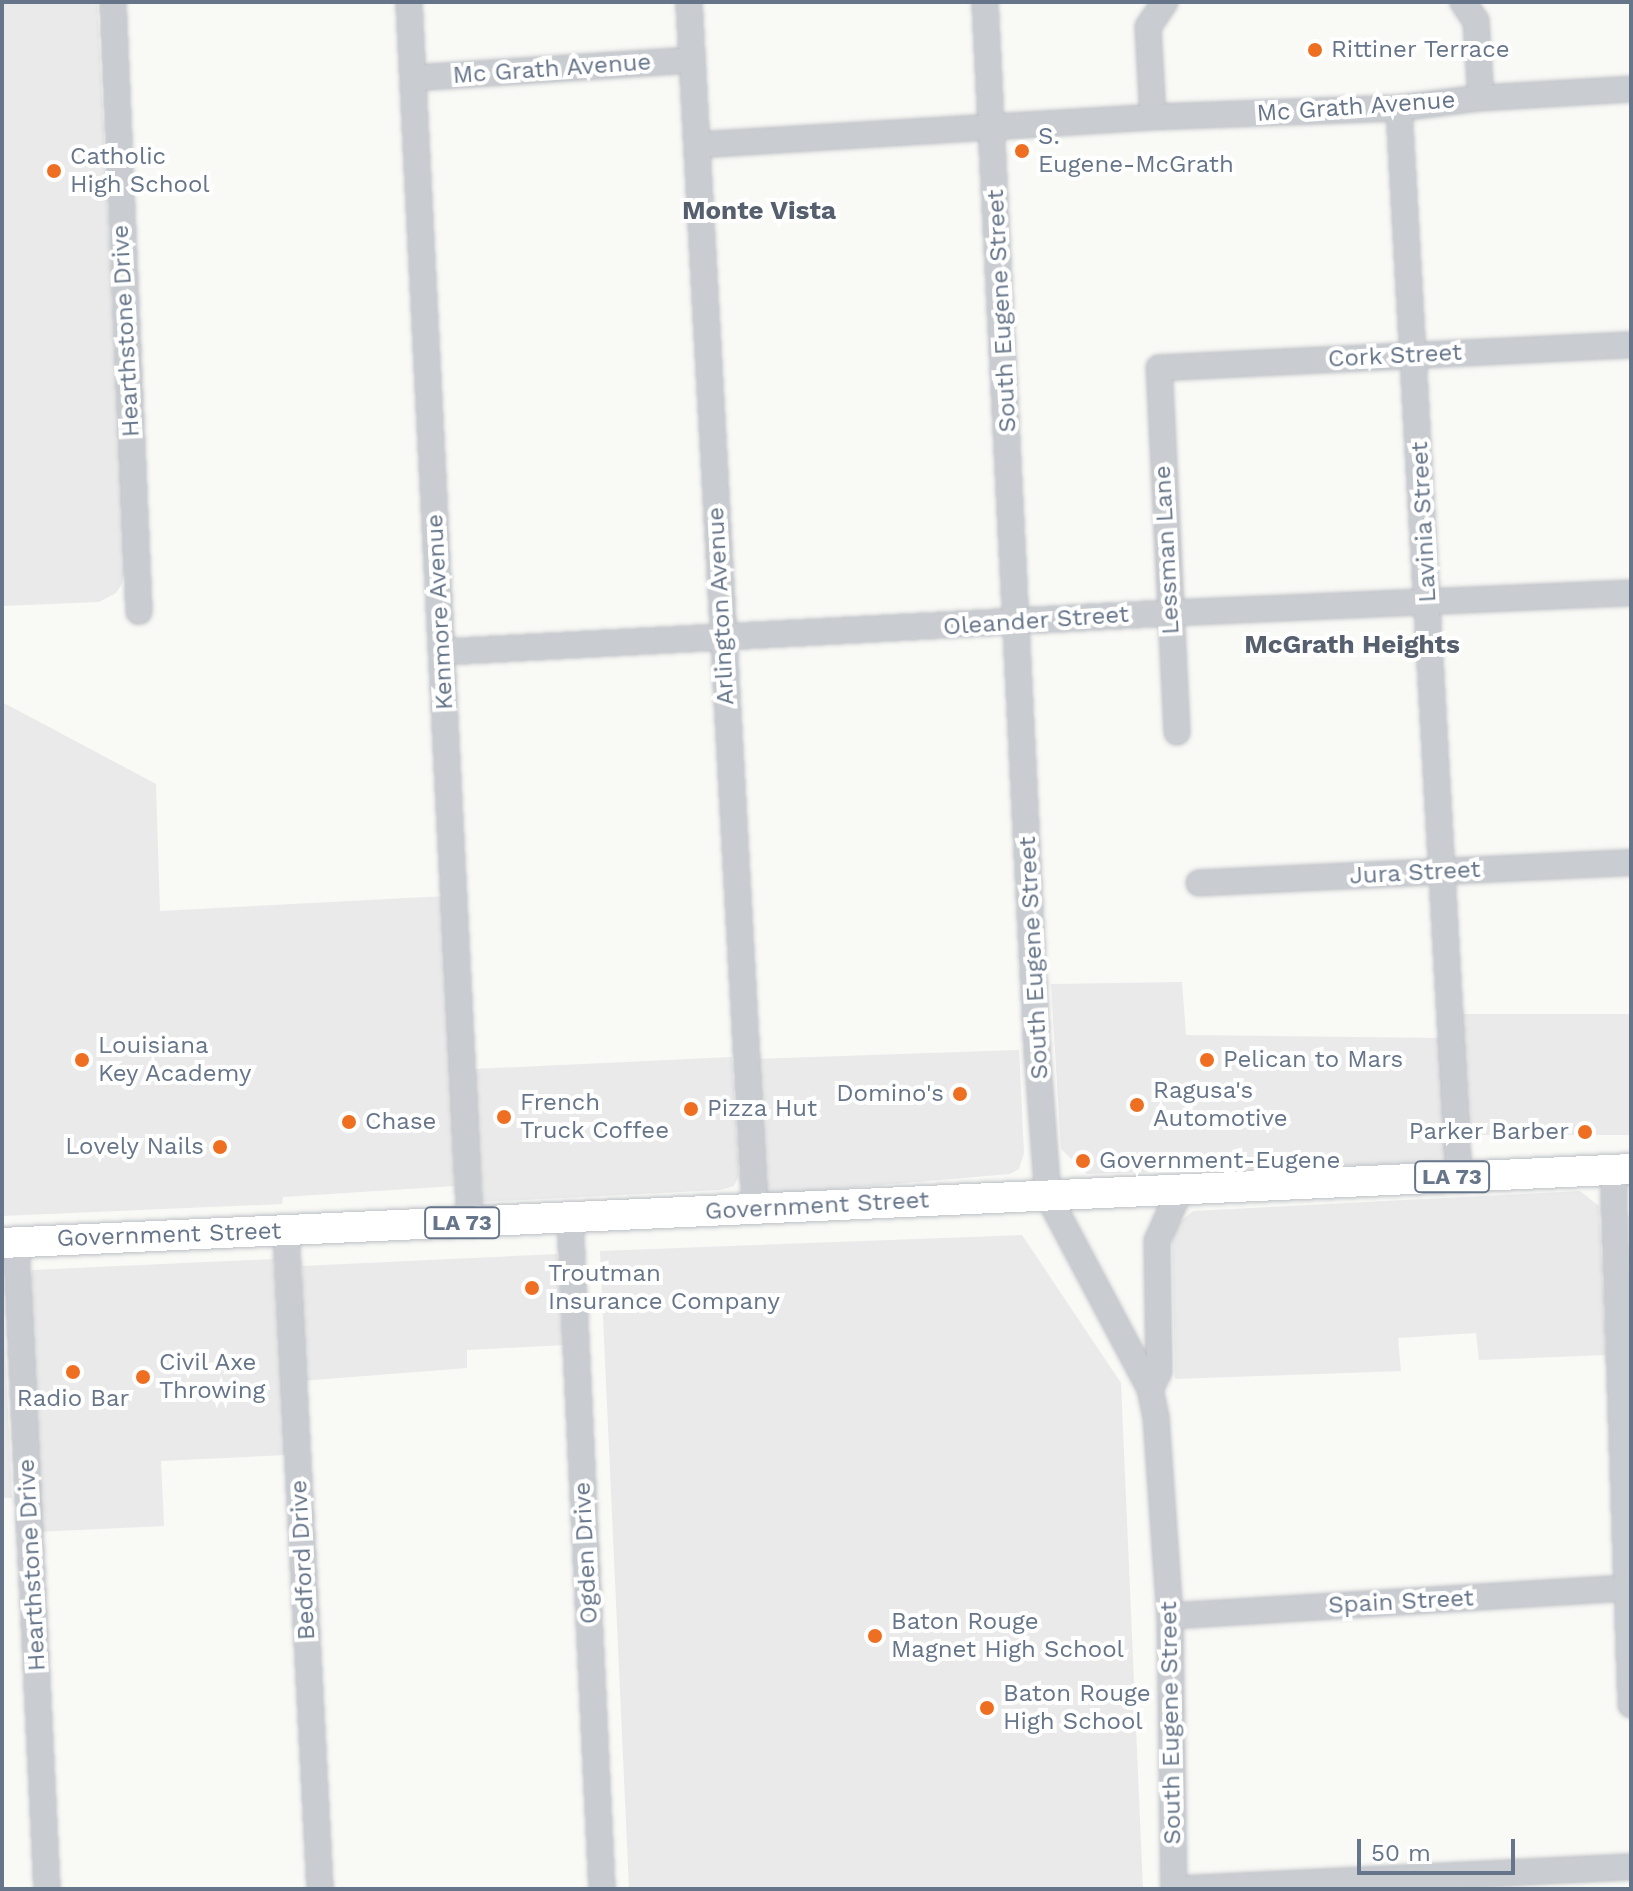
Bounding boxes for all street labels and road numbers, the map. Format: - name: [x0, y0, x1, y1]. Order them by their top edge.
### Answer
- street label: Mc Grath Avenue: [451, 48, 653, 90]
- street label: Mc Grath Avenue: [1255, 86, 1457, 128]
- street label: South Eugene Street: [981, 189, 1023, 433]
- street label: Hearthstone Drive: [106, 224, 146, 438]
- street label: Cork Street: [1327, 338, 1463, 374]
- street label: Lavinia Street: [1405, 441, 1443, 603]
- street label: Lessman Lane: [1148, 465, 1186, 635]
- street label: Arlington Avenue: [701, 506, 741, 706]
- street label: Kenmore Avenue: [420, 513, 460, 711]
- street label: Oleander Street: [942, 600, 1130, 642]
- street label: South Eugene Street: [1013, 836, 1055, 1080]
- street label: Jura Street: [1349, 855, 1481, 891]
- road number: LA 73: [1412, 1159, 1492, 1195]
- street label: Government Street: [704, 1186, 930, 1226]
- road number: LA 73: [422, 1205, 502, 1241]
- street label: Government Street: [56, 1217, 282, 1253]
- street label: Hearthstone Drive: [12, 1458, 52, 1672]
- street label: Bedford Drive: [284, 1479, 322, 1641]
- street label: Ogden Drive: [568, 1481, 604, 1625]
- street label: Spain Street: [1328, 1584, 1474, 1620]
- street label: South Eugene Street: [1154, 1601, 1188, 1845]

